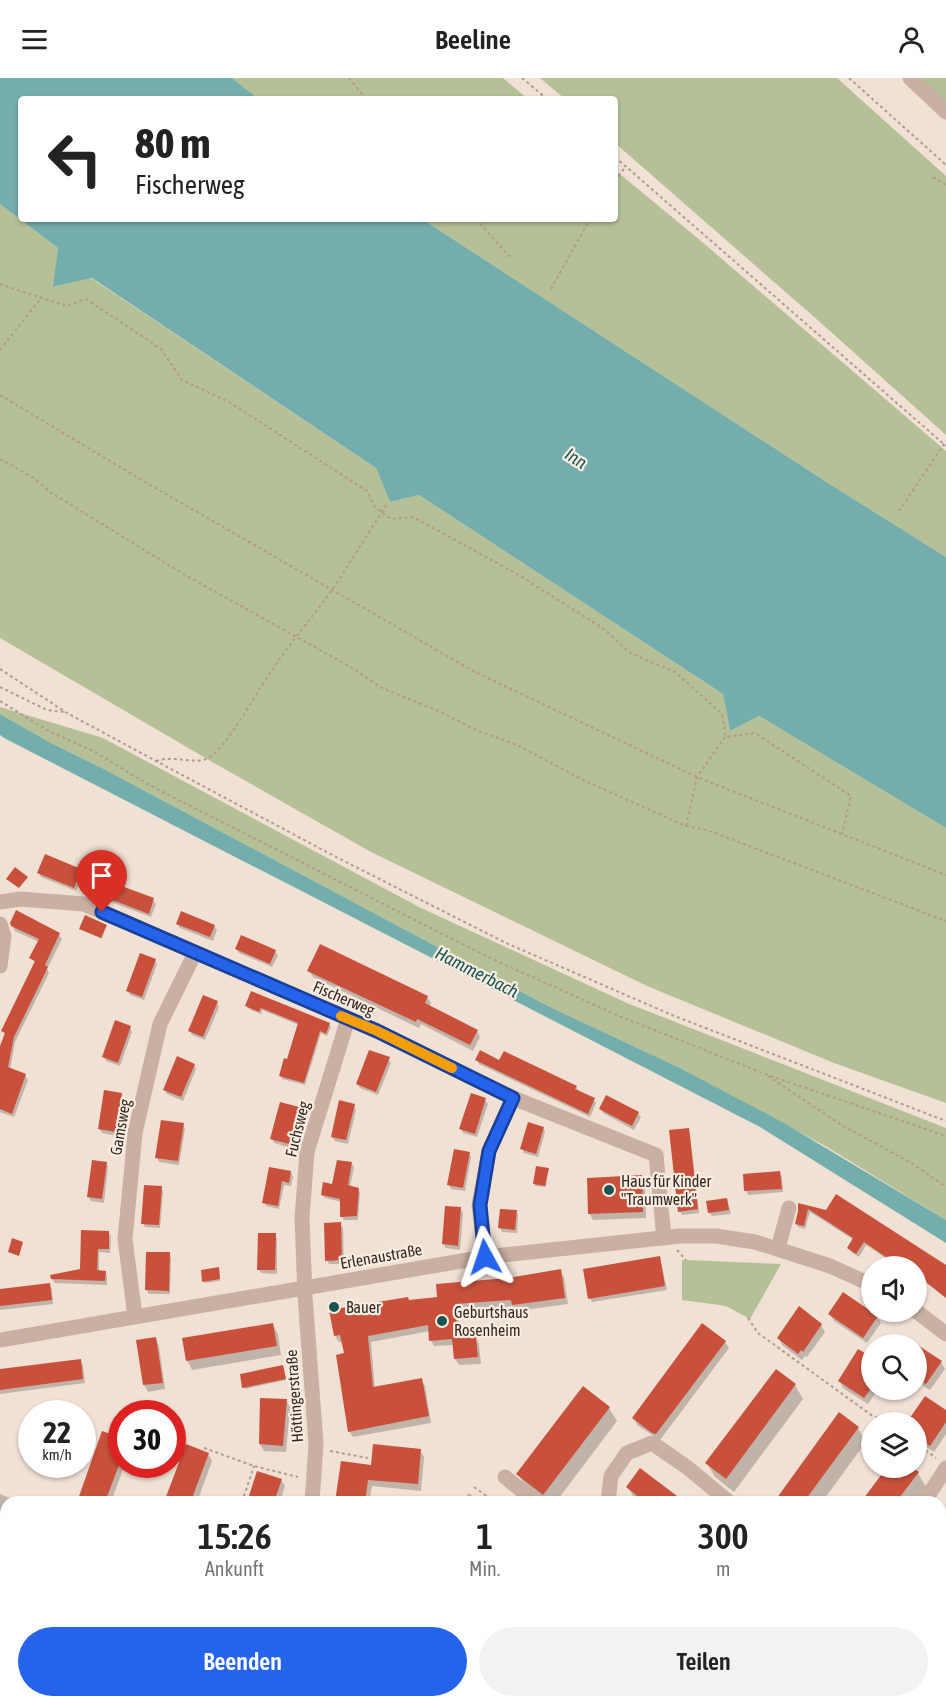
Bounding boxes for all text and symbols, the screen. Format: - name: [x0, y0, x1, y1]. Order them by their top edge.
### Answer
- icon: menu: [18, 23, 51, 56]
- icon: person: [895, 23, 928, 56]
- text: Beeline: [435, 24, 511, 55]
- text: 80 m: [135, 119, 210, 167]
- icon: left: [36, 120, 114, 198]
- text: Fischerweg: [135, 169, 245, 200]
- water label: Inn: [561, 443, 591, 473]
- pin: [76, 850, 127, 912]
- icon: arrive: [85, 859, 118, 892]
- water label: Hammerbach: [432, 942, 522, 1002]
- street label: Fischerweg: [310, 977, 378, 1020]
- street label: Gamsweg: [106, 1097, 135, 1157]
- street label: Fuchsweg: [281, 1099, 314, 1159]
- place label: Haus für Kinder "Traumwerk": [621, 1172, 711, 1208]
- marker: Haus für Kinder "Traumwerk": [602, 1183, 616, 1197]
- position arrow: [453, 1225, 517, 1289]
- street label: Erlenaustraße: [339, 1240, 423, 1272]
- map controls: [861, 1256, 927, 1478]
- button: sound: [861, 1256, 927, 1322]
- place label: Bauer: [346, 1298, 381, 1316]
- marker: Bauer: [327, 1300, 341, 1314]
- place label: Geburtshaus Rosenheim: [454, 1303, 529, 1339]
- marker: Geburtshaus Rosenheim: [435, 1314, 449, 1328]
- button: search: [861, 1334, 927, 1400]
- street label: Höttingerstraße: [282, 1349, 307, 1443]
- speed limit sign: 30: [108, 1400, 186, 1478]
- button: layers: [861, 1412, 927, 1478]
- text: 22: [43, 1415, 71, 1449]
- text: km/h: [42, 1446, 72, 1463]
- text: 15:26: [197, 1515, 272, 1557]
- text: 1: [476, 1515, 493, 1557]
- text: 300: [698, 1515, 749, 1557]
- text: Ankunft: [205, 1557, 264, 1580]
- text: Min.: [469, 1557, 500, 1580]
- text: m: [716, 1557, 730, 1580]
- button: Beenden: [18, 1627, 467, 1696]
- button: Teilen: [479, 1627, 928, 1696]

